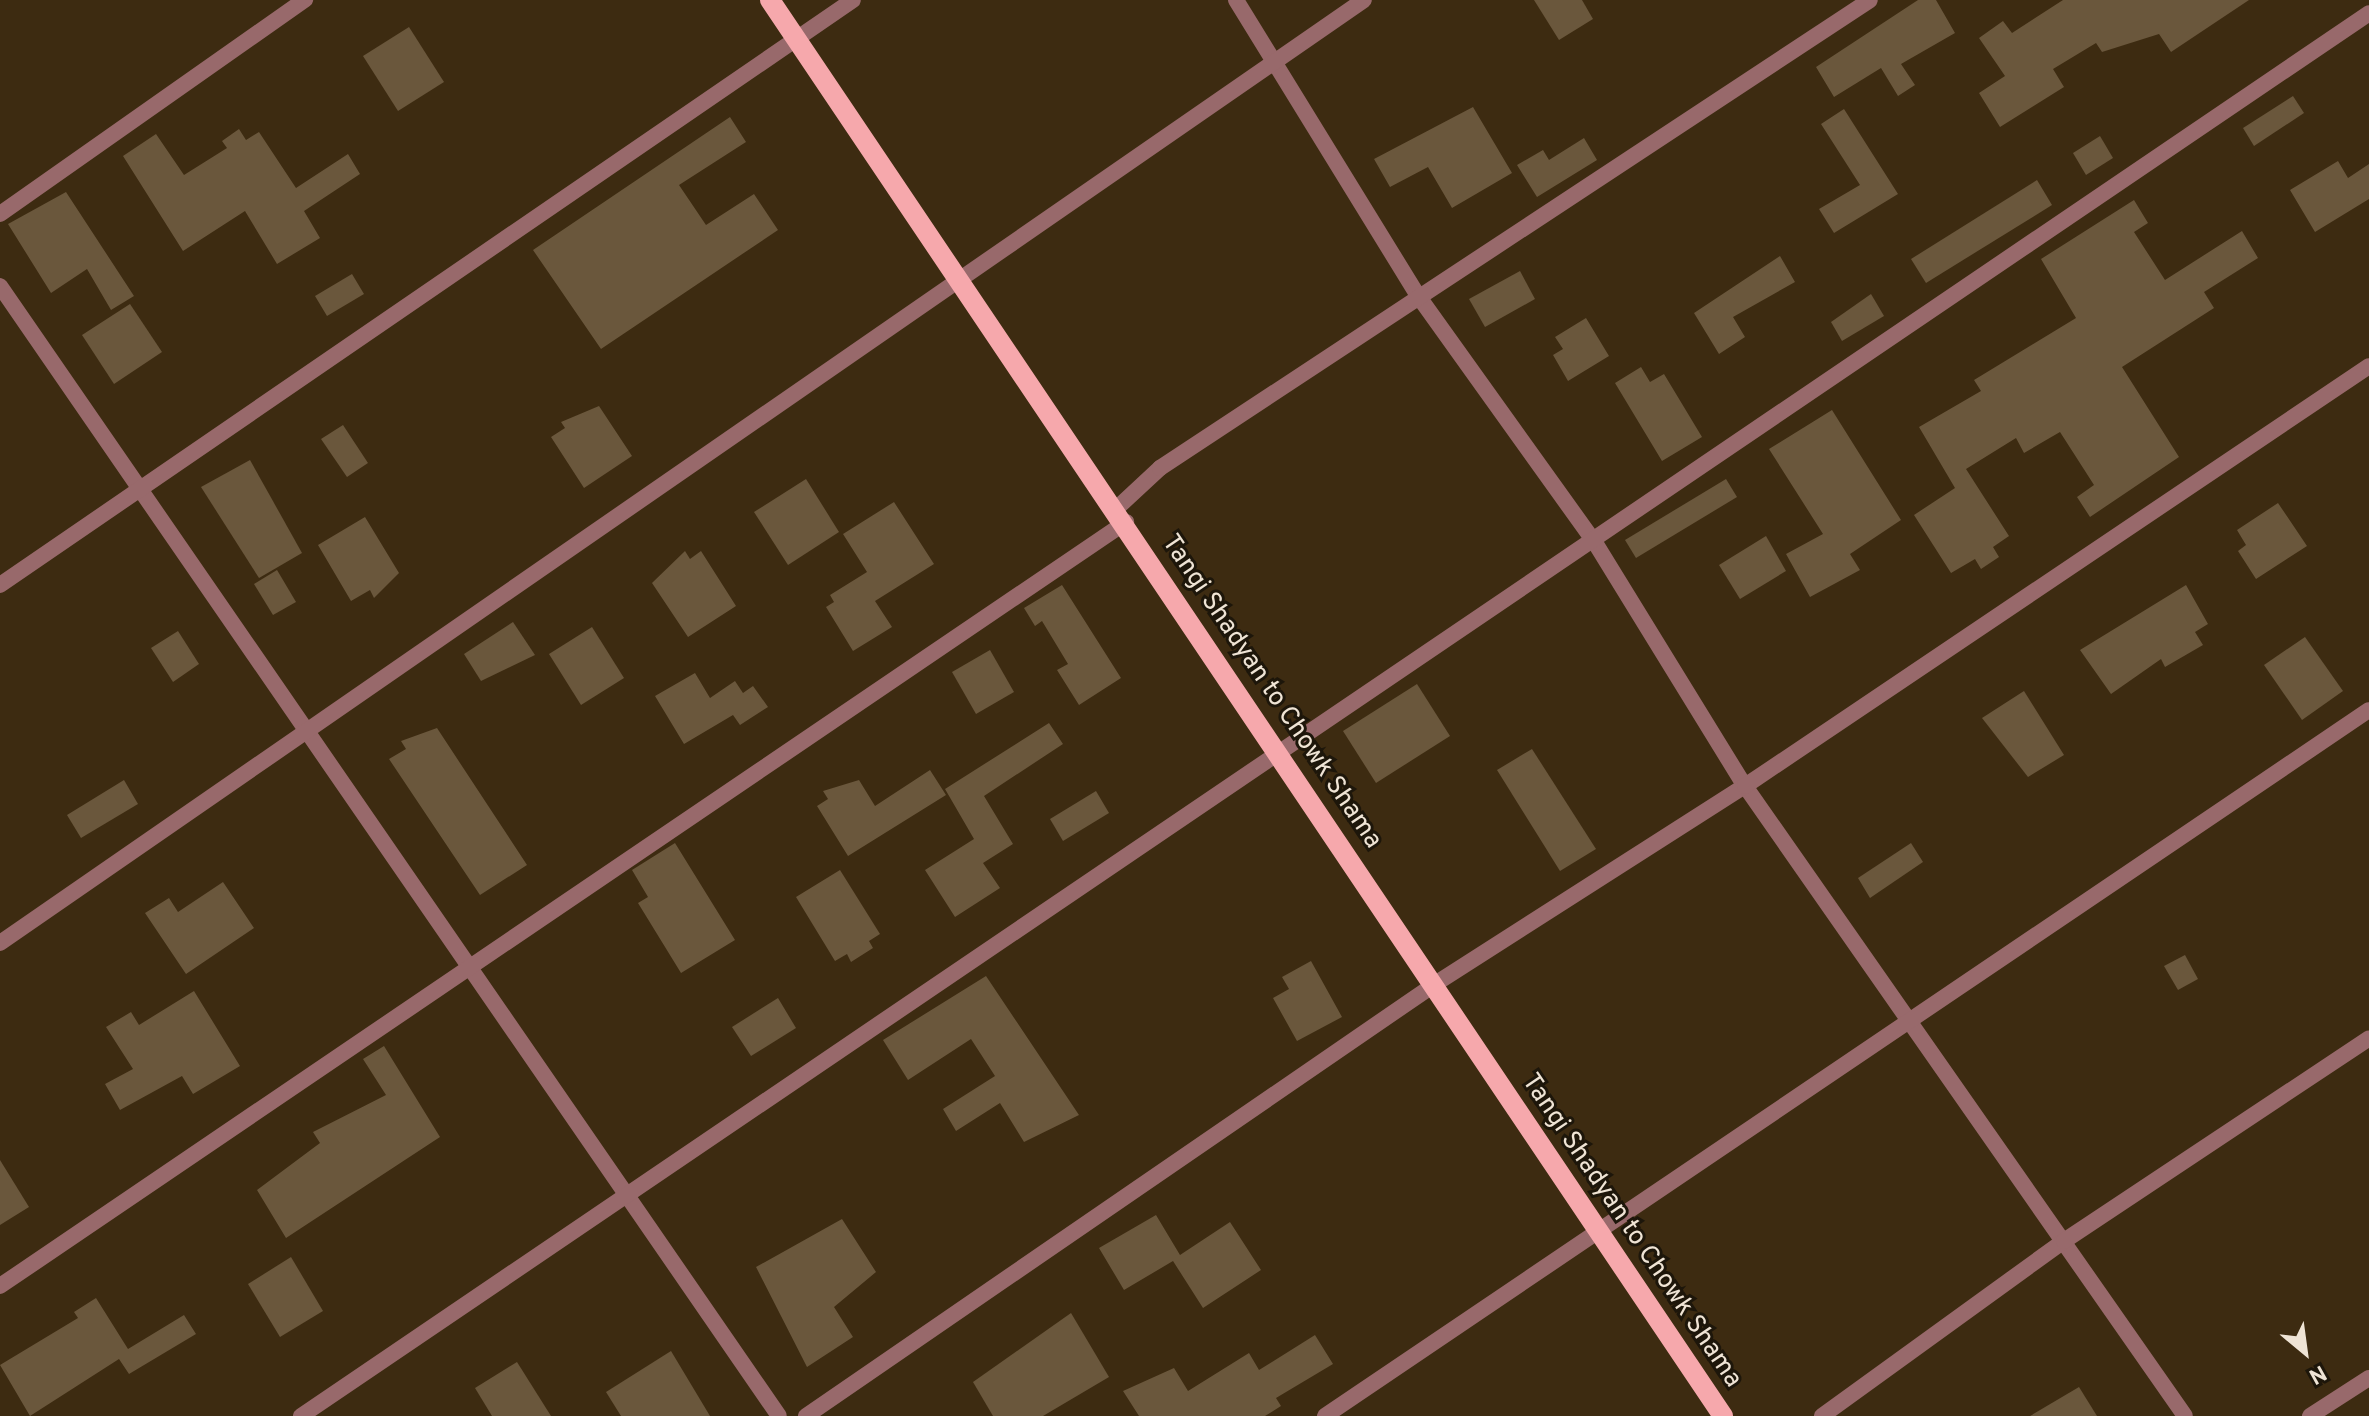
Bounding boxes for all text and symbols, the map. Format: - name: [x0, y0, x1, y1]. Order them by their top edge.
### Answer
- street label: Tangi Shadyan to Chowk Shama: [1154, 529, 1388, 855]
- street label: Tangi Shadyan to Chowk Shama: [1514, 1068, 1748, 1394]
- north arrow: [2265, 1312, 2345, 1392]
- text: N: [2303, 1358, 2330, 1389]

